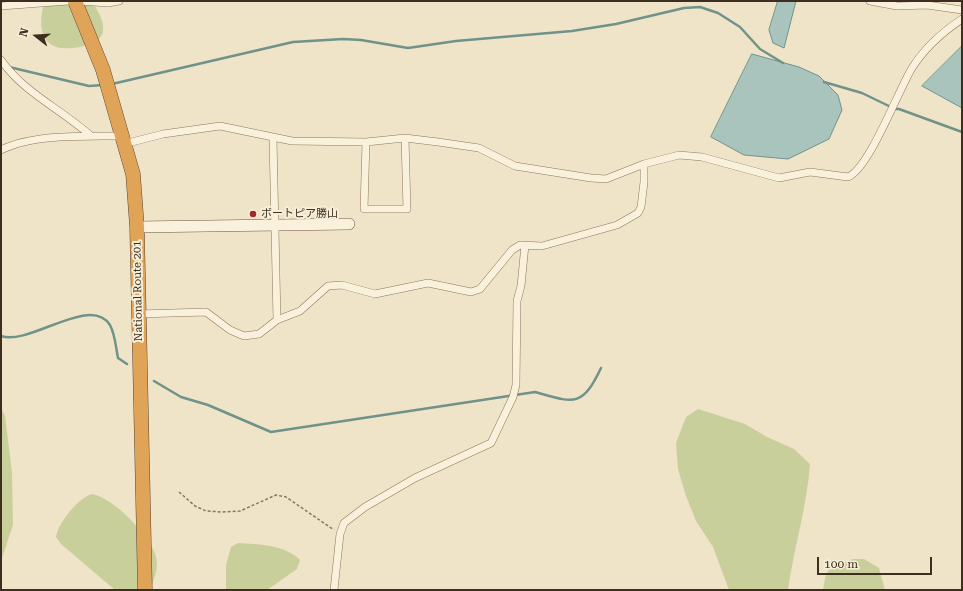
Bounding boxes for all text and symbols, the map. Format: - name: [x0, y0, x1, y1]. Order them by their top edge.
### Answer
- north arrow: [16, 16, 56, 56]
- text: N: [17, 26, 32, 38]
- place label: ボートピア勝山: [261, 207, 338, 221]
- marker: ボートピア勝山: [248, 209, 258, 219]
- street label: National Route 201: [131, 241, 145, 341]
- scale bar: [819, 549, 934, 575]
- text: 100 m: [824, 557, 858, 571]

